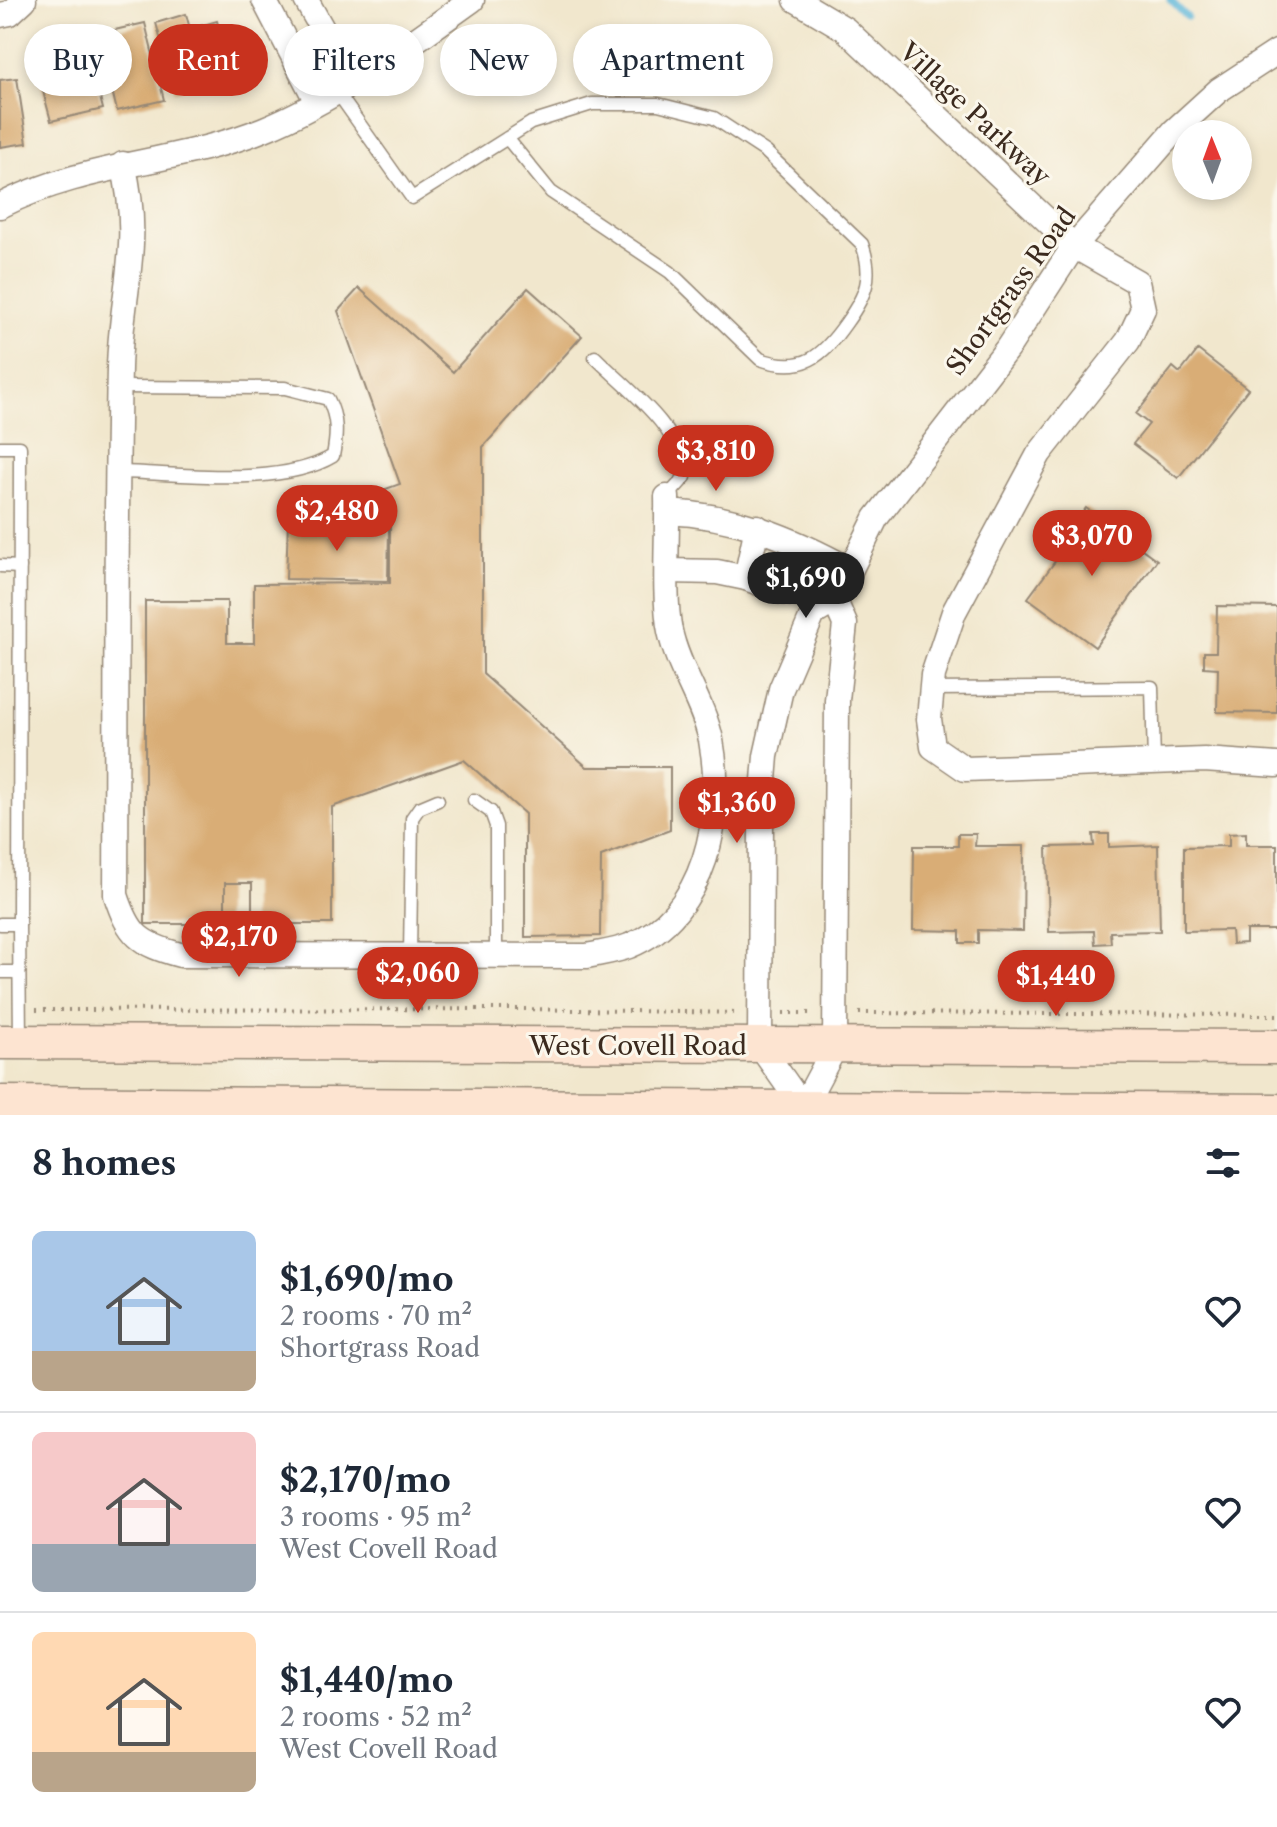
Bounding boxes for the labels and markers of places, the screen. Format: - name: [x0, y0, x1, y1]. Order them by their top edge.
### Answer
- pin: $3,810: [651, 425, 781, 493]
- pin: $2,480: [272, 485, 402, 553]
- pin: $3,070: [1027, 510, 1157, 578]
- pin: $1,690: [741, 552, 871, 620]
- pin: $1,360: [672, 777, 802, 845]
- pin: $2,170: [174, 911, 304, 979]
- pin: $2,060: [353, 947, 483, 1015]
- pin: $1,440: [991, 950, 1121, 1018]

